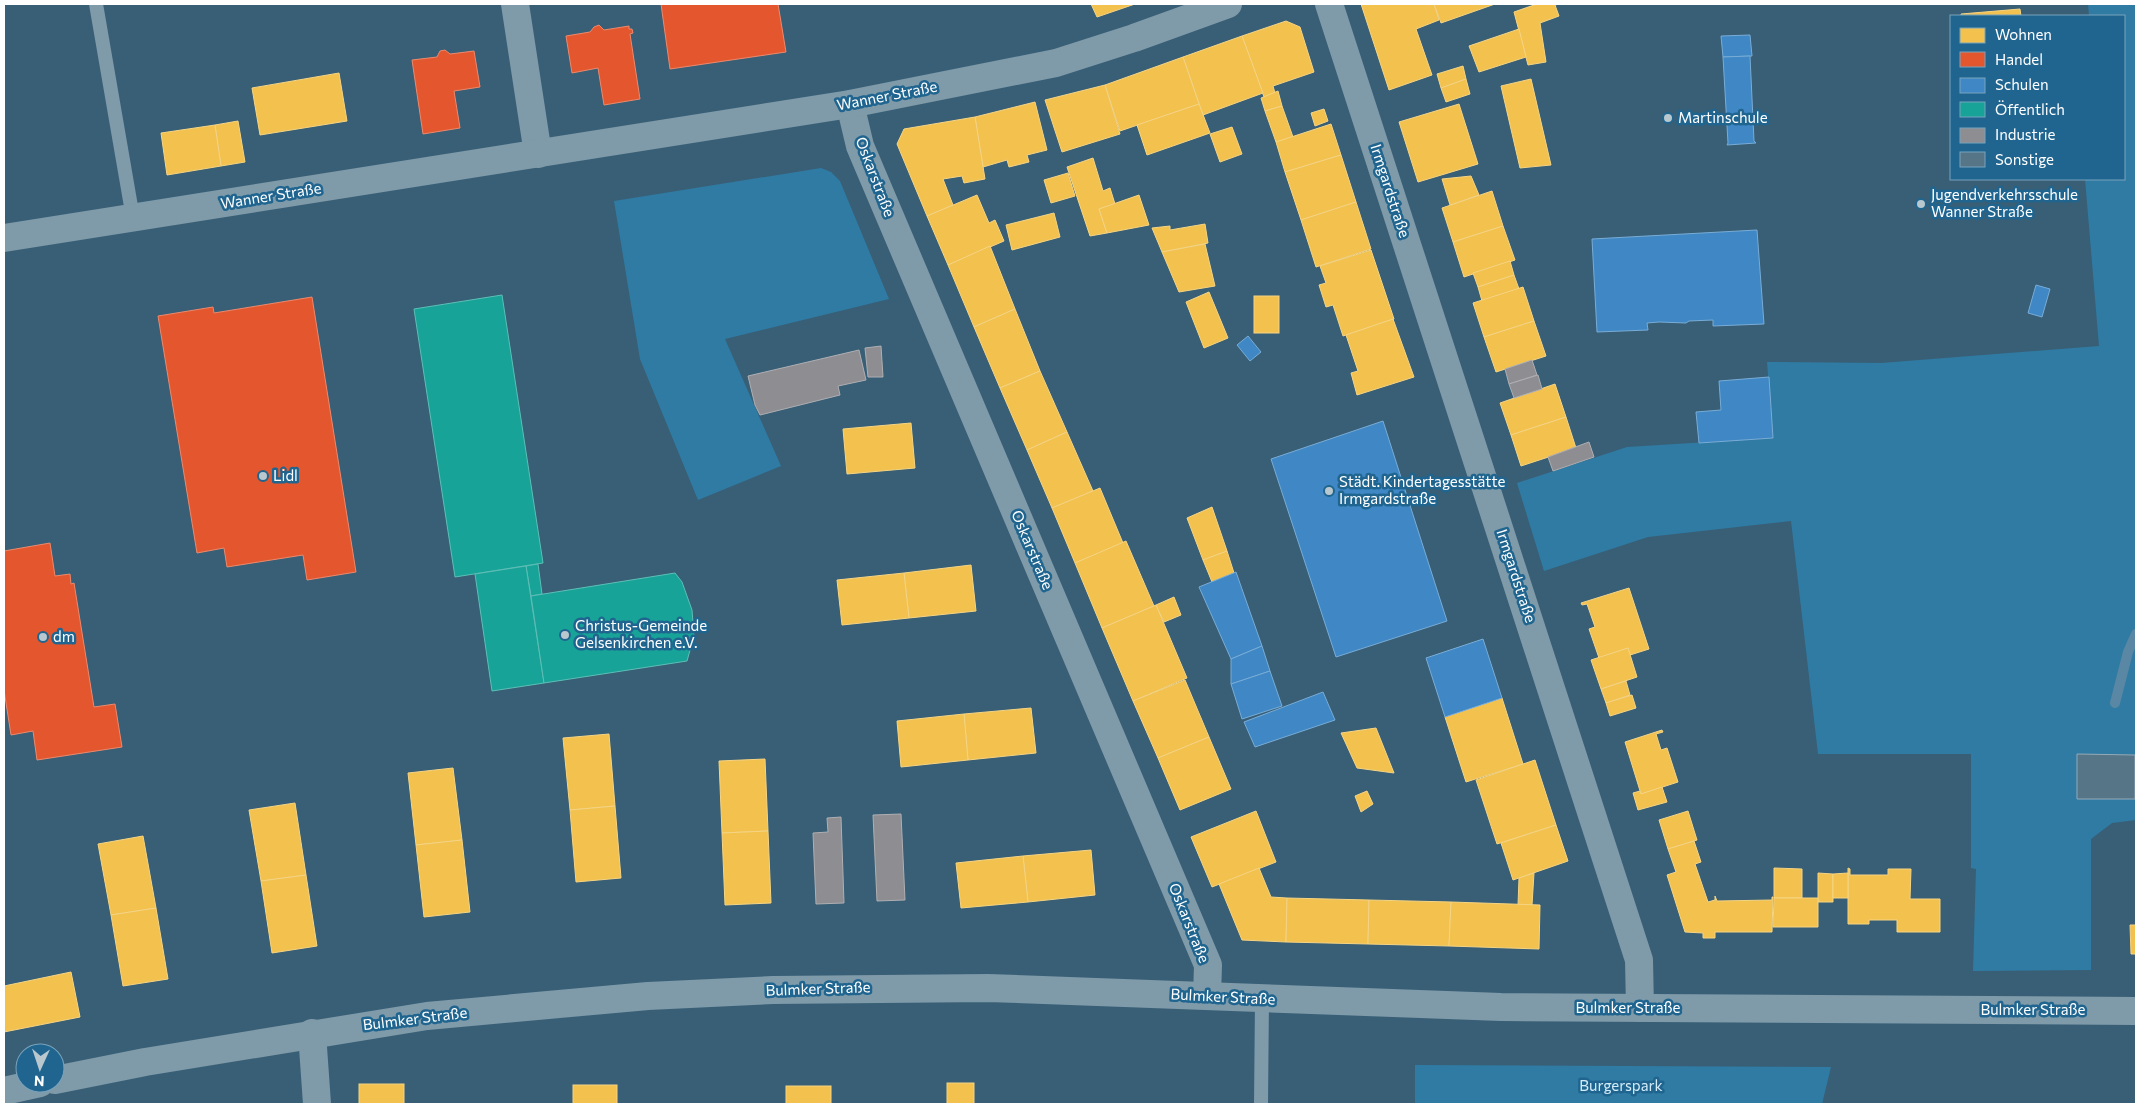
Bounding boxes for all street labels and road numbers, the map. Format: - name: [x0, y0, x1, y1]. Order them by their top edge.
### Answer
- street label: Wanner Straße: [835, 76, 939, 114]
- street label: Oskarstraße: [852, 134, 899, 219]
- street label: Irmgardstraße: [1367, 142, 1415, 240]
- street label: Wanner Straße: [219, 178, 323, 212]
- street label: Oskarstraße: [1008, 507, 1058, 592]
- street label: Irmgardstraße: [1493, 527, 1541, 625]
- street label: Oskarstraße: [1166, 880, 1214, 965]
- street label: Bulmker Straße: [765, 977, 871, 999]
- street label: Bulmker Straße: [1170, 984, 1276, 1008]
- street label: Bulmker Straße: [1575, 998, 1681, 1016]
- street label: Bulmker Straße: [1980, 1000, 2086, 1018]
- street label: Bulmker Straße: [362, 1003, 468, 1033]

